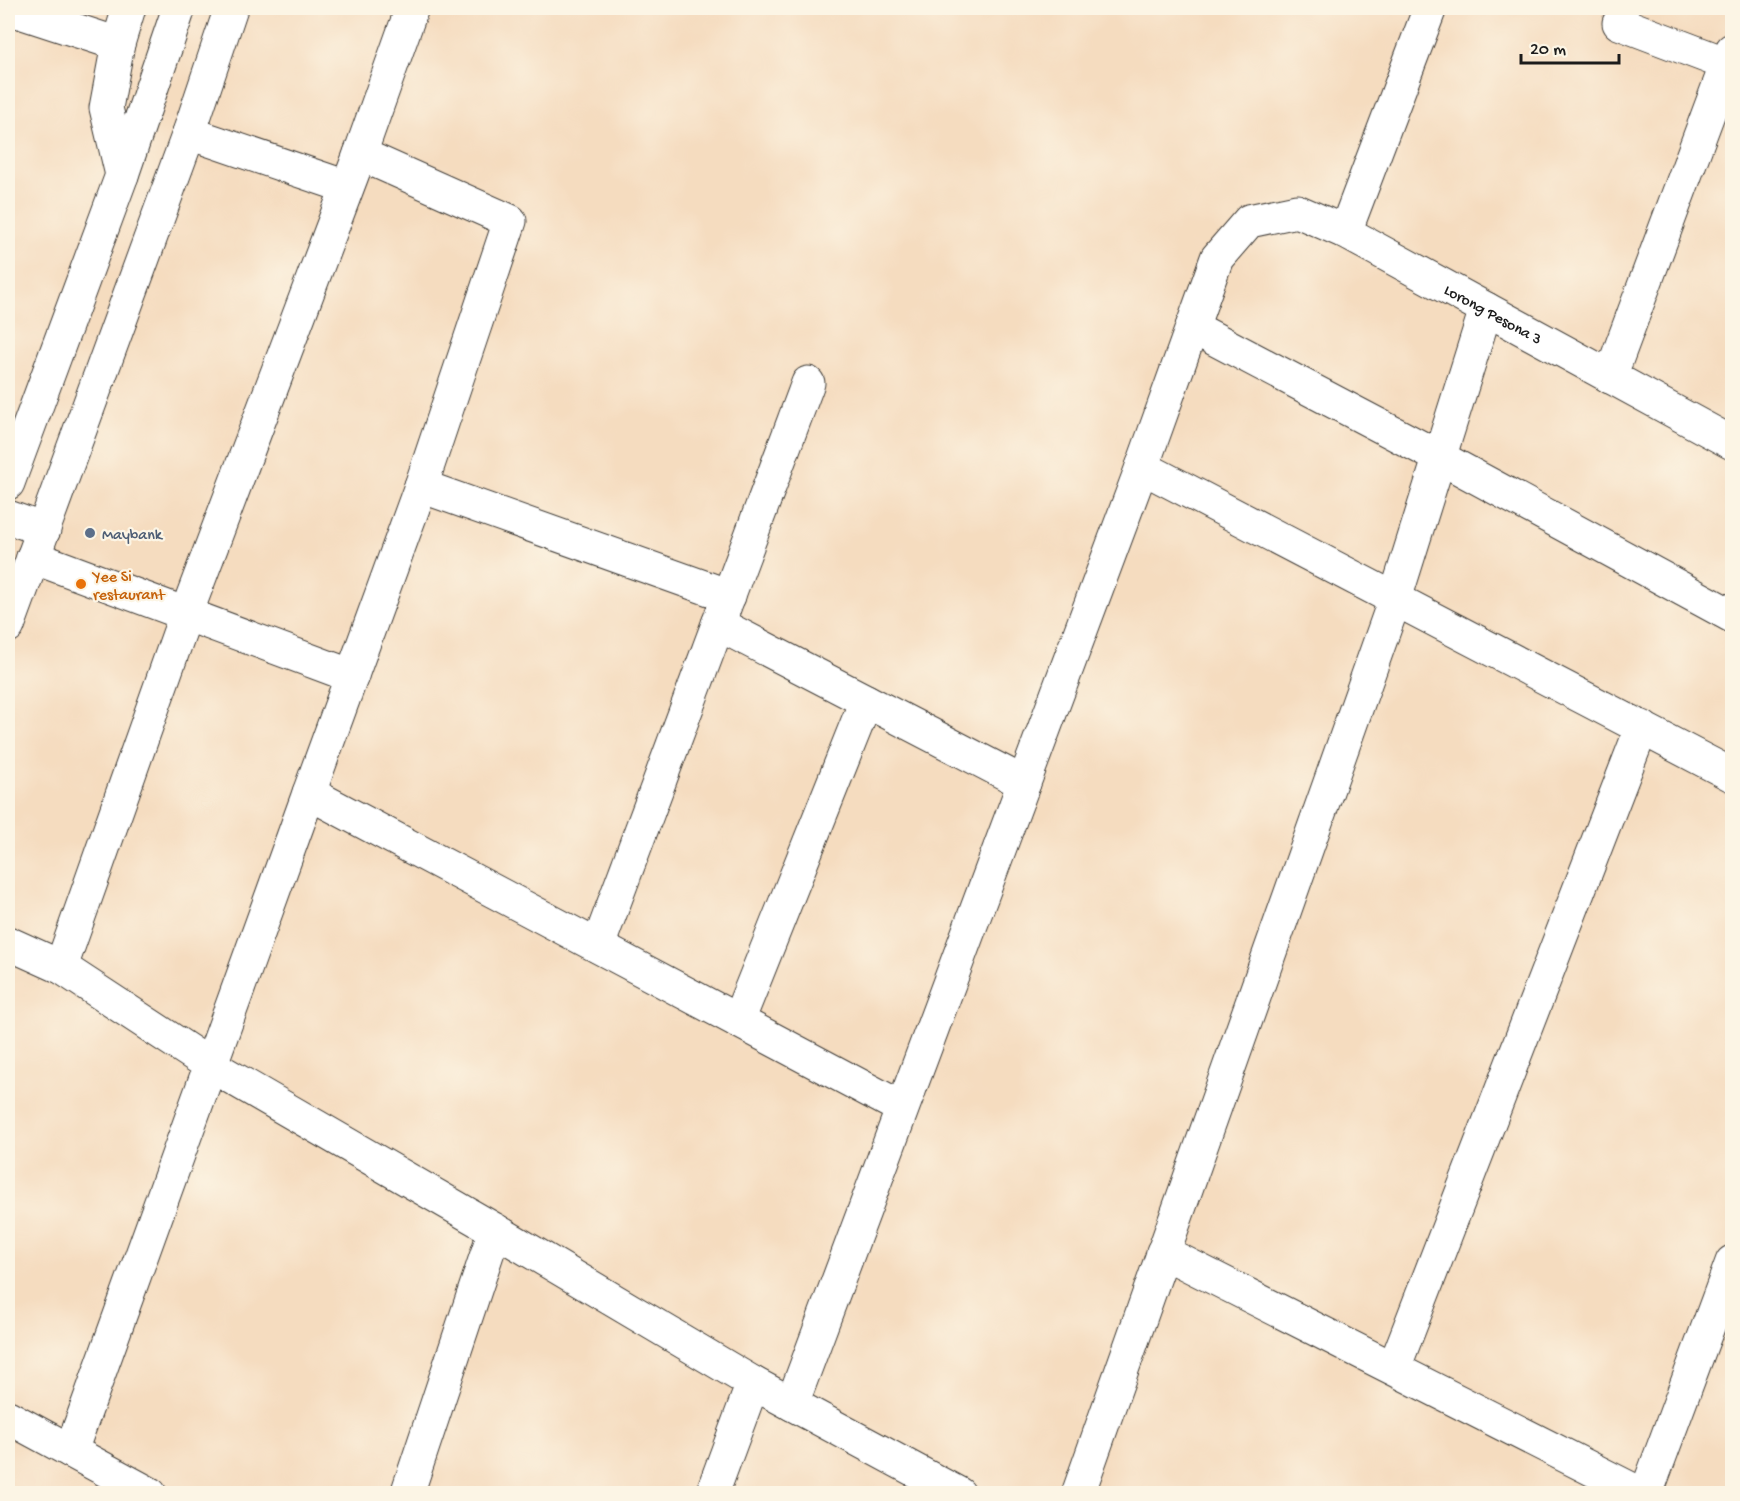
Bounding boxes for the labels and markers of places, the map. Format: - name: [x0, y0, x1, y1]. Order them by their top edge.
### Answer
- marker: Maybank: [83, 526, 97, 540]
- place label: Maybank: [102, 527, 164, 546]
- place label: Yee Si restaurant: [91, 569, 166, 606]
- marker: Yee Si restaurant: [74, 577, 88, 591]

